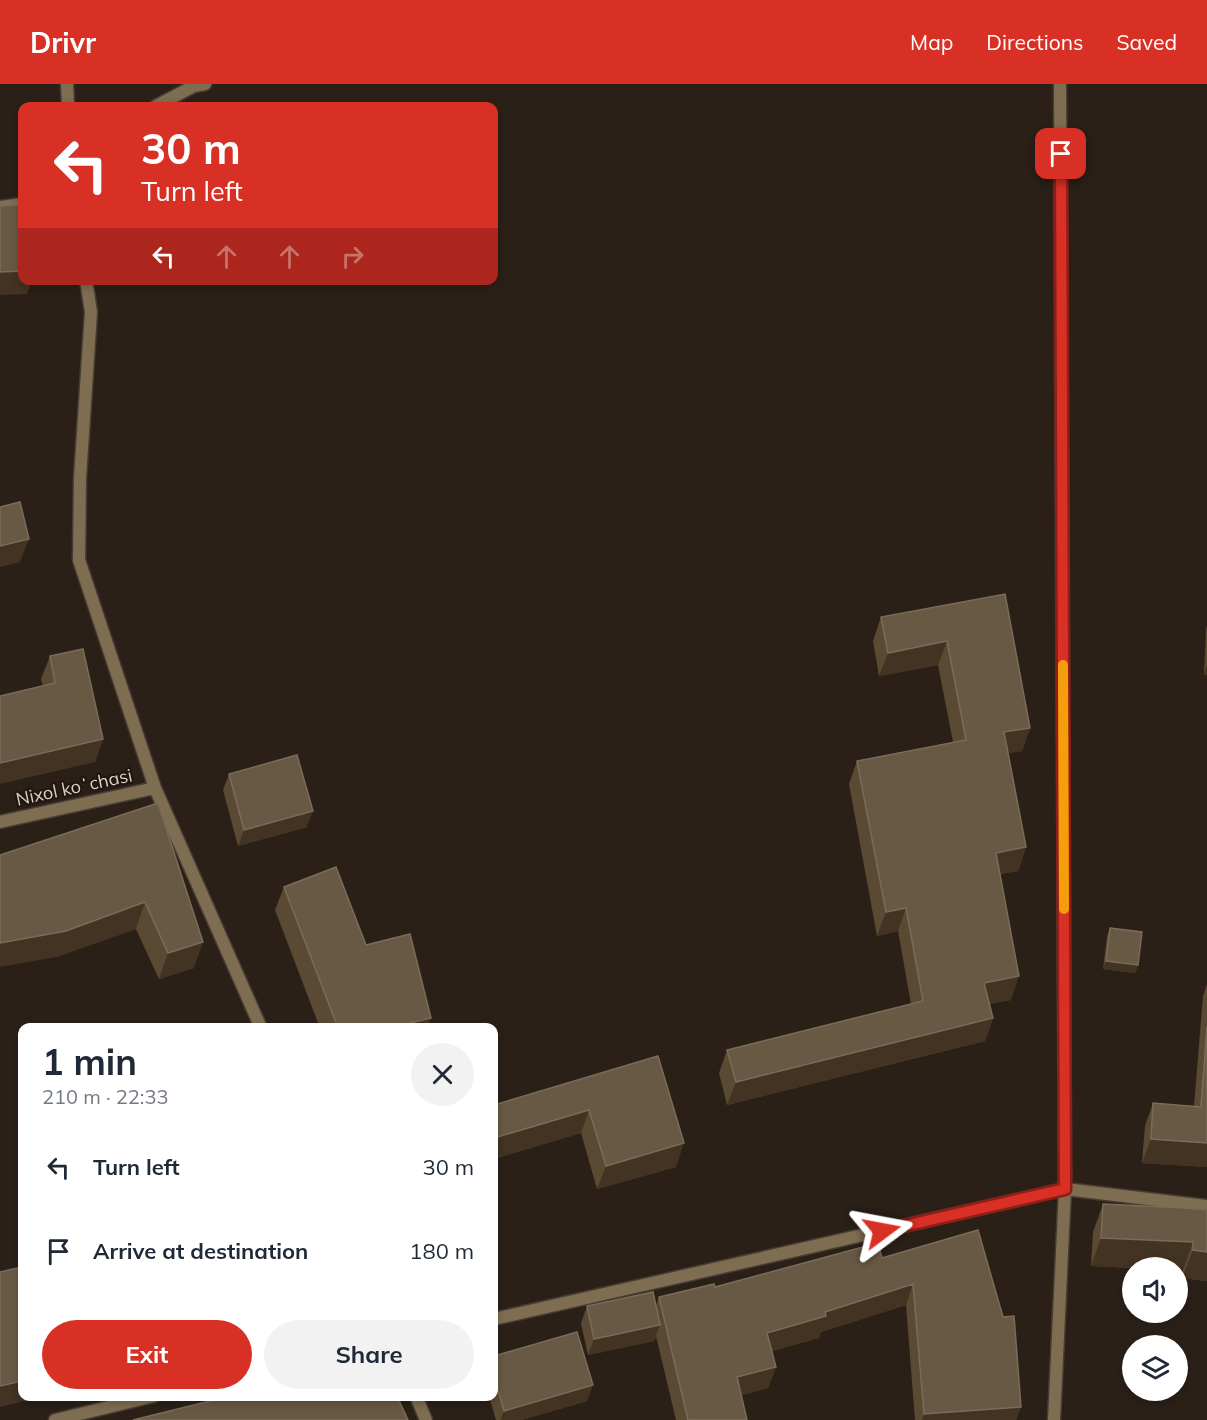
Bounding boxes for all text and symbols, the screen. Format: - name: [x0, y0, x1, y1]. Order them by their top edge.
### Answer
- text: Drivr: [30, 25, 96, 60]
- text: Map: [910, 29, 953, 55]
- text: Directions: [986, 29, 1083, 55]
- text: Saved: [1116, 29, 1177, 55]
- text: 30 m: [141, 122, 241, 175]
- icon: left: [42, 126, 120, 204]
- pin: [1035, 128, 1086, 179]
- icon: arrive: [1044, 137, 1077, 170]
- text: Turn left: [141, 174, 243, 208]
- icon: left: [147, 240, 180, 273]
- icon: ahead: [210, 240, 243, 273]
- icon: ahead: [273, 240, 306, 273]
- icon: right: [336, 240, 369, 273]
- street label: Nixol koʻchasi: [14, 763, 134, 811]
- text: 1 min: [42, 1039, 137, 1084]
- button: close: [411, 1043, 474, 1106]
- text: 210 m · 22:33: [42, 1084, 168, 1109]
- icon: left: [42, 1151, 75, 1184]
- text: Turn left: [93, 1153, 180, 1181]
- text: 30 m: [423, 1153, 474, 1181]
- position arrow: [850, 1199, 914, 1263]
- icon: arrive: [42, 1235, 75, 1268]
- text: Arrive at destination: [93, 1237, 308, 1265]
- text: 180 m: [409, 1237, 474, 1265]
- map controls: [1122, 1257, 1188, 1401]
- button: sound: [1122, 1257, 1188, 1323]
- button: Exit: [42, 1320, 252, 1389]
- button: Share: [264, 1320, 474, 1389]
- button: layers: [1122, 1335, 1188, 1401]

